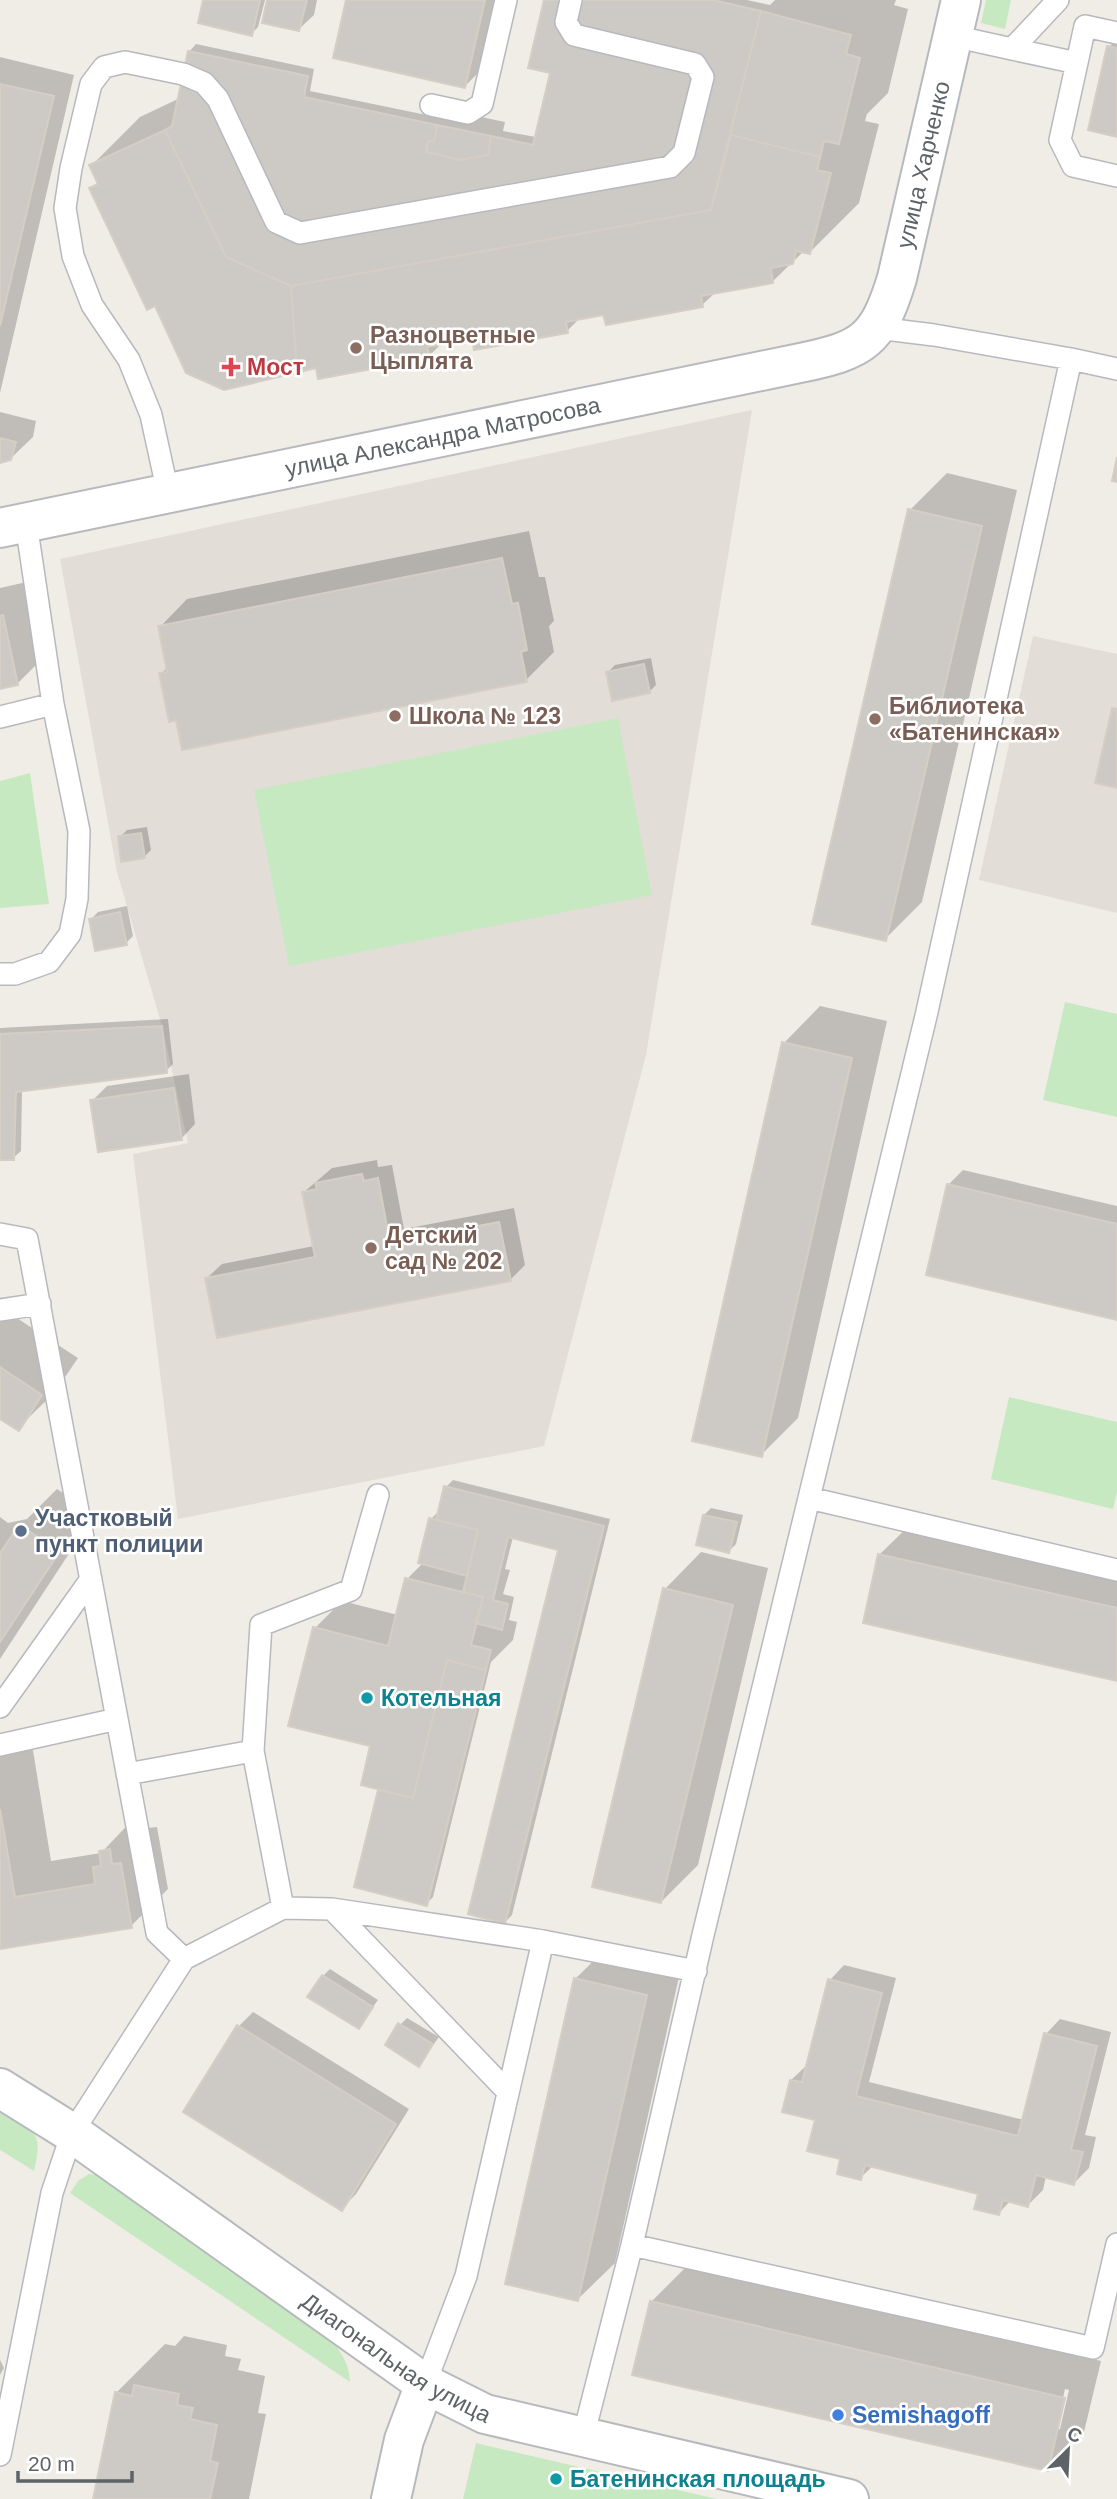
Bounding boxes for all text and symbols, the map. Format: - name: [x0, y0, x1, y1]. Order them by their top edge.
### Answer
- street label: улица Харченко: [891, 79, 955, 251]
- place label: Разноцветные Цыплята: [370, 322, 536, 374]
- marker: Разноцветные Цыплята: [348, 340, 364, 356]
- place label: Мост: [247, 354, 304, 380]
- marker: Мост: [221, 357, 241, 377]
- street label: улица Александра Матросова: [283, 391, 603, 482]
- place label: Библиотека «Батенинская»: [889, 693, 1060, 745]
- place label: Школа № 123: [409, 703, 561, 729]
- marker: Школа № 123: [387, 708, 403, 724]
- marker: Библиотека «Батенинская»: [867, 711, 883, 727]
- place label: Детский сад № 202: [385, 1222, 502, 1274]
- marker: Детский сад № 202: [363, 1240, 379, 1256]
- place label: Участковый пункт полиции: [35, 1505, 203, 1557]
- marker: Участковый пункт полиции: [13, 1523, 29, 1539]
- place label: Котельная: [381, 1685, 501, 1711]
- marker: Котельная: [359, 1690, 375, 1706]
- street label: Диагональная улица: [297, 2287, 496, 2428]
- place label: Semishagoff: [852, 2402, 990, 2428]
- marker: Semishagoff: [830, 2407, 846, 2423]
- north arrow: [1033, 2415, 1103, 2485]
- text: С: [1064, 2423, 1085, 2447]
- scale bar: [18, 2440, 131, 2484]
- text: 20 m: [28, 2452, 75, 2475]
- place label: Батенинская площадь: [570, 2466, 826, 2492]
- marker: Батенинская площадь: [548, 2471, 564, 2487]

